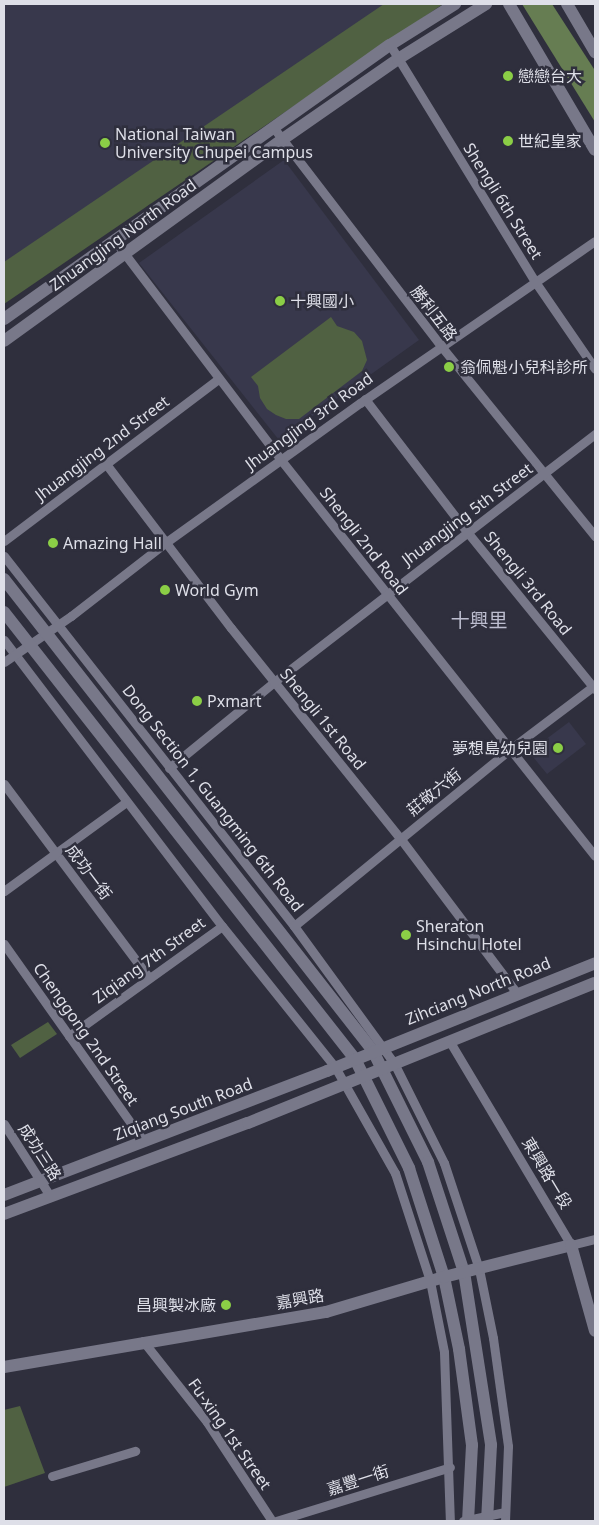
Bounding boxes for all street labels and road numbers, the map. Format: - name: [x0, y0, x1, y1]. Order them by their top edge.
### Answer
- street label: Shengli 6th Street: [459, 139, 547, 263]
- street label: Zhuangjing North Road: [46, 175, 200, 295]
- street label: 勝利五路: [407, 282, 461, 344]
- street label: Jhuangjing 3rd Road: [242, 368, 376, 474]
- street label: Jhuangjing 2nd Street: [31, 391, 173, 505]
- street label: Jhuangjing 5th Street: [398, 459, 536, 569]
- street label: Shengli 2nd Road: [316, 483, 412, 599]
- street label: Shengli 3rd Road: [480, 527, 576, 639]
- street label: Shengli 1st Road: [276, 664, 370, 774]
- street label: Dong Section 1, Guangming 6th Road: [118, 681, 308, 915]
- street label: 莊敬六街: [403, 764, 465, 820]
- street label: 成功一街: [62, 841, 116, 903]
- street label: Ziqiang 7th Street: [89, 913, 209, 1007]
- street label: Zihciang North Road: [403, 953, 553, 1029]
- street label: Chenggong 2nd Street: [29, 959, 143, 1109]
- street label: Ziqiang South Road: [111, 1074, 255, 1144]
- street label: 成功三路: [15, 1120, 65, 1184]
- street label: 東興路一段: [518, 1134, 576, 1212]
- street label: 嘉興路: [275, 1285, 325, 1313]
- street label: Fu-xing 1st Street: [184, 1375, 276, 1493]
- street label: 嘉豐一街: [325, 1461, 391, 1499]

